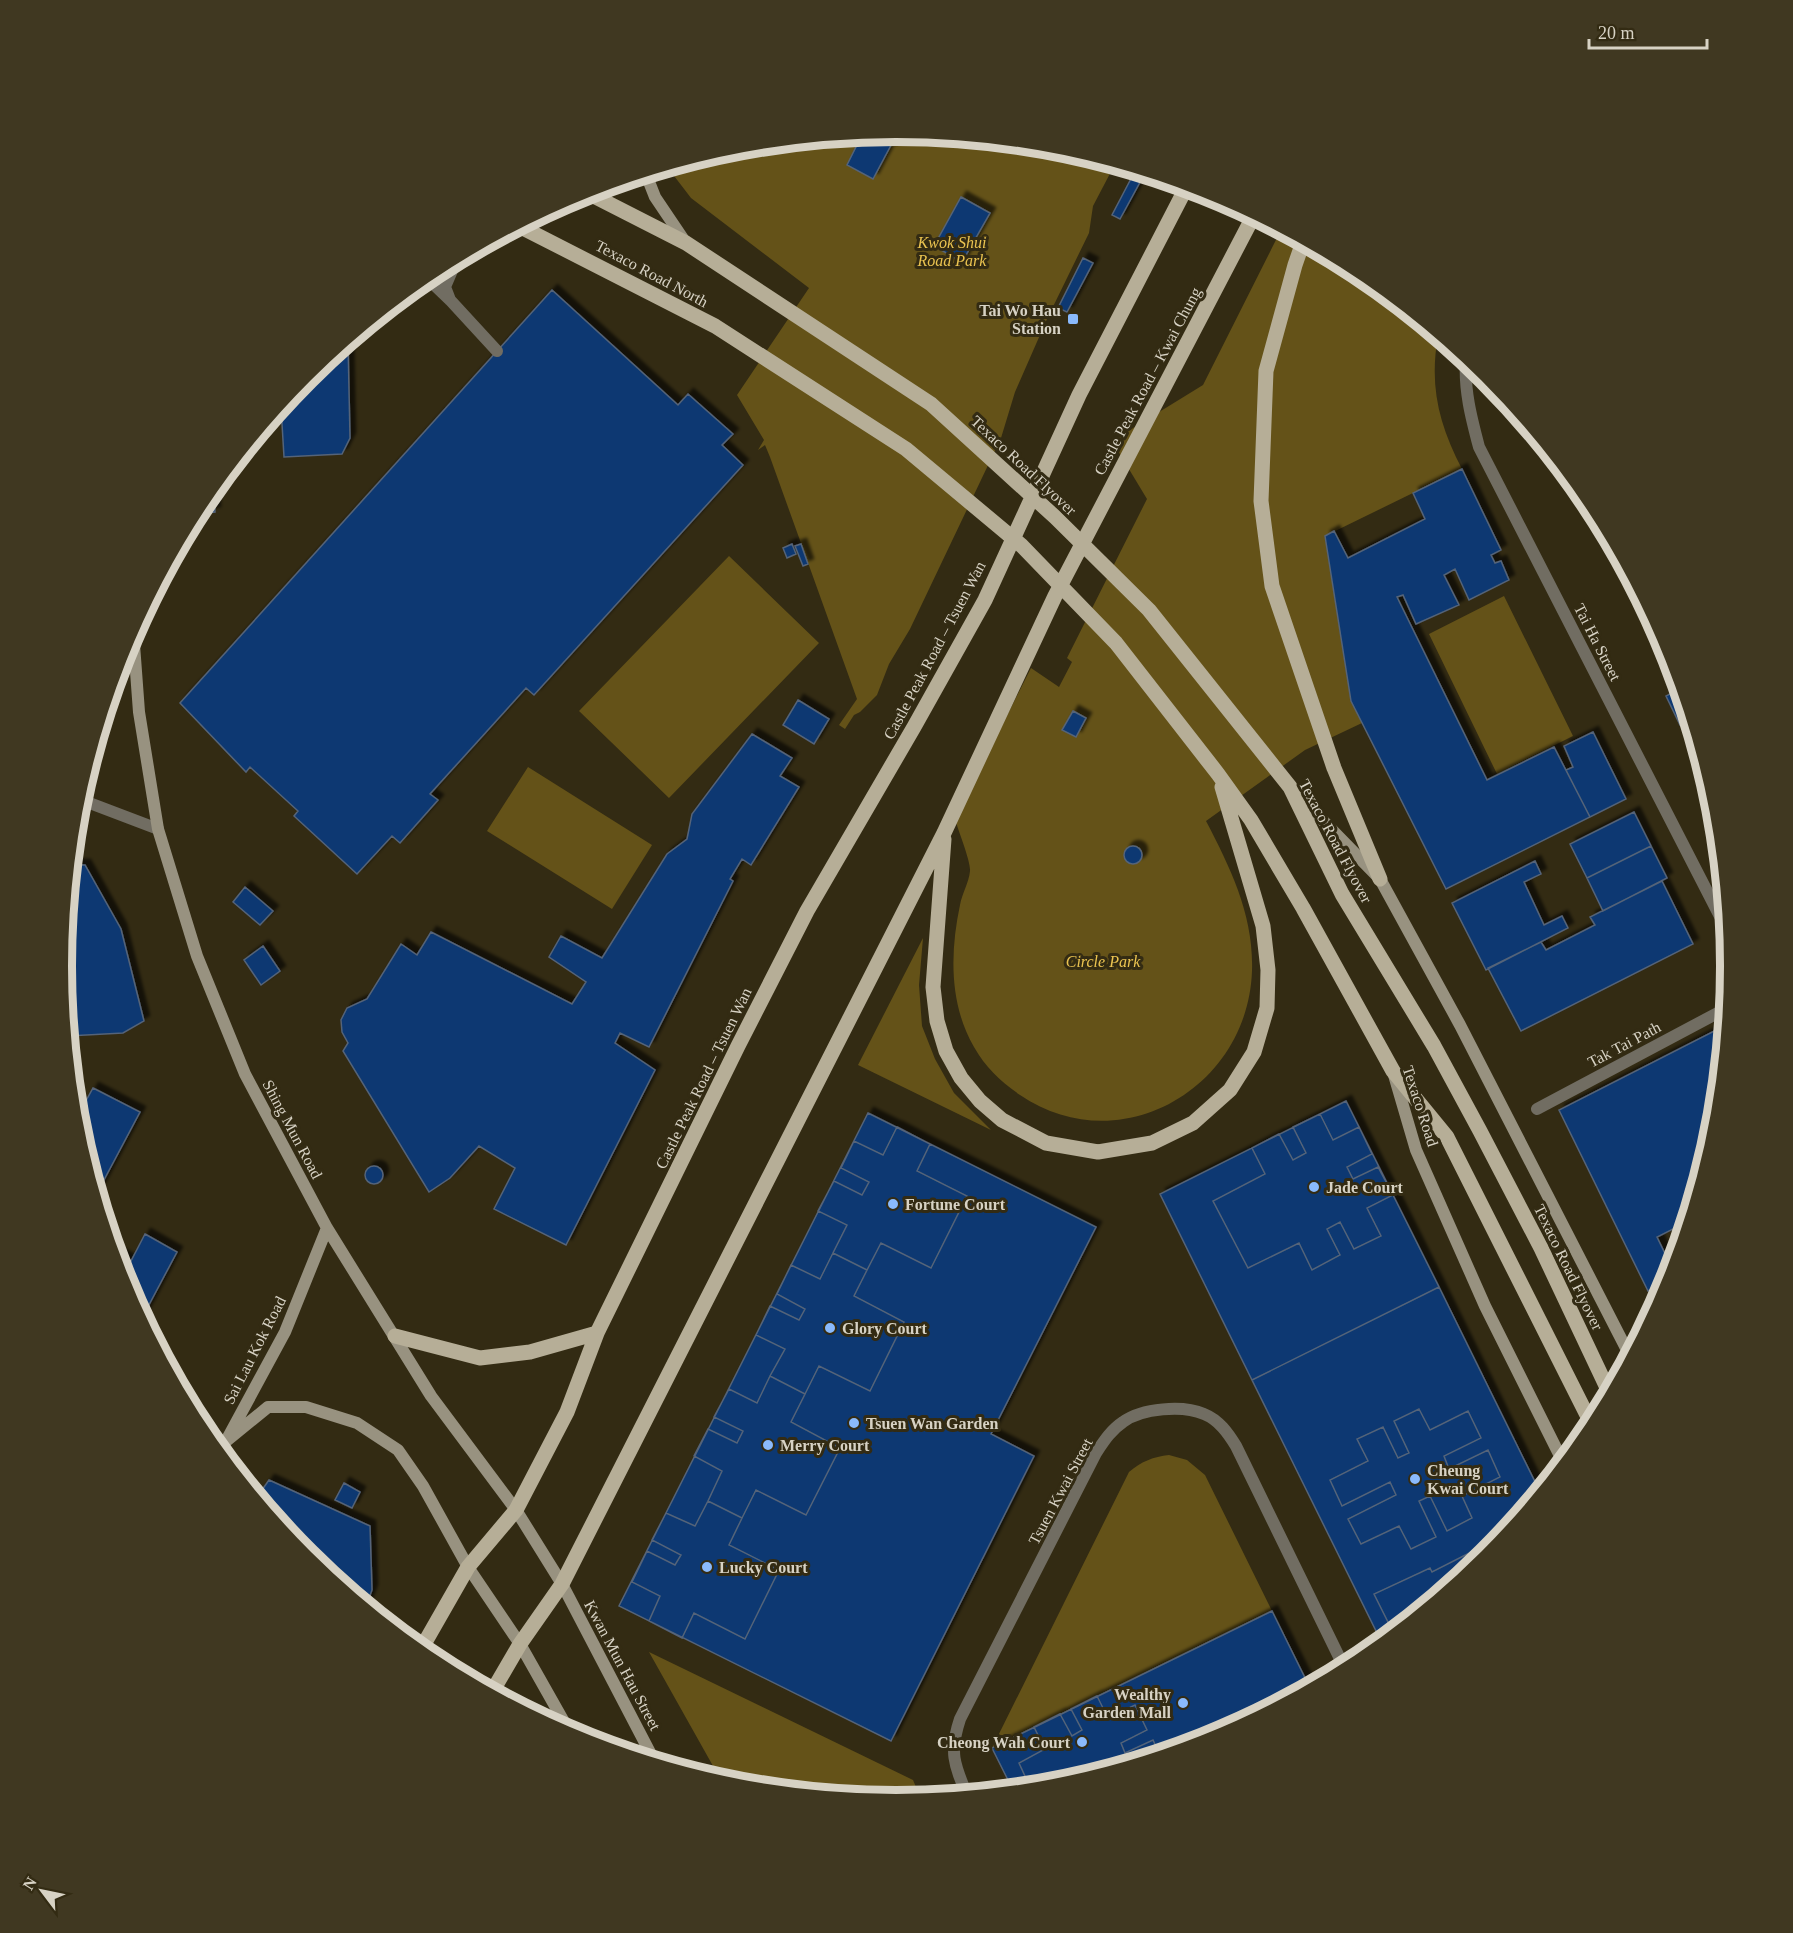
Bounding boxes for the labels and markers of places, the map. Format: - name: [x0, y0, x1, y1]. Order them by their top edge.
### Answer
- place label: Tai Wo Hau Station: [979, 302, 1061, 337]
- marker: Tai Wo Hau Station: [1066, 312, 1080, 326]
- place label: Jade Court: [1326, 1179, 1404, 1196]
- marker: Jade Court: [1307, 1180, 1321, 1194]
- place label: Fortune Court: [905, 1196, 1006, 1213]
- marker: Fortune Court: [886, 1197, 900, 1211]
- place label: Glory Court: [842, 1320, 928, 1338]
- marker: Glory Court: [823, 1321, 837, 1335]
- place label: Tsuen Wan Garden: [866, 1415, 999, 1432]
- marker: Tsuen Wan Garden: [847, 1416, 861, 1430]
- place label: Merry Court: [780, 1437, 870, 1455]
- marker: Merry Court: [761, 1438, 775, 1452]
- place label: Cheung Kwai Court: [1427, 1462, 1509, 1497]
- marker: Cheung Kwai Court: [1408, 1472, 1422, 1486]
- place label: Lucky Court: [719, 1559, 808, 1577]
- marker: Lucky Court: [700, 1560, 714, 1574]
- place label: Wealthy Garden Mall: [1083, 1686, 1172, 1721]
- marker: Wealthy Garden Mall: [1176, 1696, 1190, 1710]
- place label: Cheong Wah Court: [937, 1734, 1071, 1752]
- marker: Cheong Wah Court: [1075, 1735, 1089, 1749]

